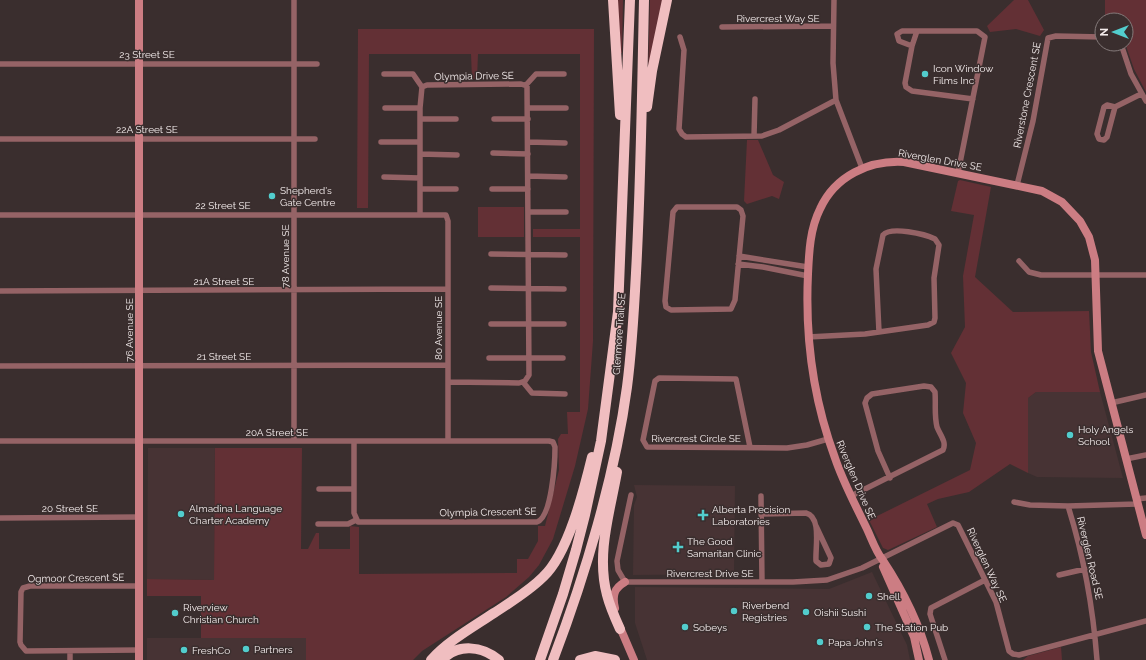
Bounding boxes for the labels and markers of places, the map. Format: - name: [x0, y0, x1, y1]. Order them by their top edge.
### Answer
- place label: Icon Window Films Inc: [933, 63, 993, 86]
- marker: Icon Window Films Inc: [920, 69, 930, 79]
- place label: Shepherd's Gate Centre: [280, 185, 335, 208]
- marker: Shepherd's Gate Centre: [267, 191, 277, 201]
- place label: Holy Angels School: [1078, 424, 1134, 447]
- marker: Holy Angels School: [1065, 430, 1075, 440]
- place label: Almadina Language Charter Academy: [189, 503, 282, 526]
- place label: Alberta Precision Laboratories: [712, 504, 790, 527]
- marker: Almadina Language Charter Academy: [176, 509, 186, 519]
- marker: Alberta Precision Laboratories: [697, 509, 709, 521]
- place label: The Good Samaritan Clinic: [687, 536, 762, 559]
- marker: The Good Samaritan Clinic: [672, 541, 684, 553]
- marker: Shell: [864, 591, 874, 601]
- place label: Shell: [877, 591, 900, 602]
- place label: Riverbend Registries: [742, 600, 789, 623]
- place label: Riverview Christian Church: [183, 602, 259, 625]
- marker: Riverbend Registries: [729, 606, 739, 616]
- marker: Oishii Sushi: [801, 607, 811, 617]
- place label: Oishii Sushi: [814, 607, 866, 618]
- marker: Riverview Christian Church: [170, 608, 180, 618]
- marker: Sobeys: [680, 622, 690, 632]
- place label: Sobeys: [693, 622, 727, 633]
- marker: The Station Pub: [862, 622, 872, 632]
- place label: The Station Pub: [875, 622, 948, 633]
- marker: Papa John's: [815, 637, 825, 647]
- place label: Papa John's: [828, 637, 883, 648]
- marker: Partners: [241, 644, 251, 654]
- place label: Partners: [254, 644, 293, 655]
- marker: FreshCo: [179, 645, 189, 655]
- place label: FreshCo: [192, 645, 230, 656]

